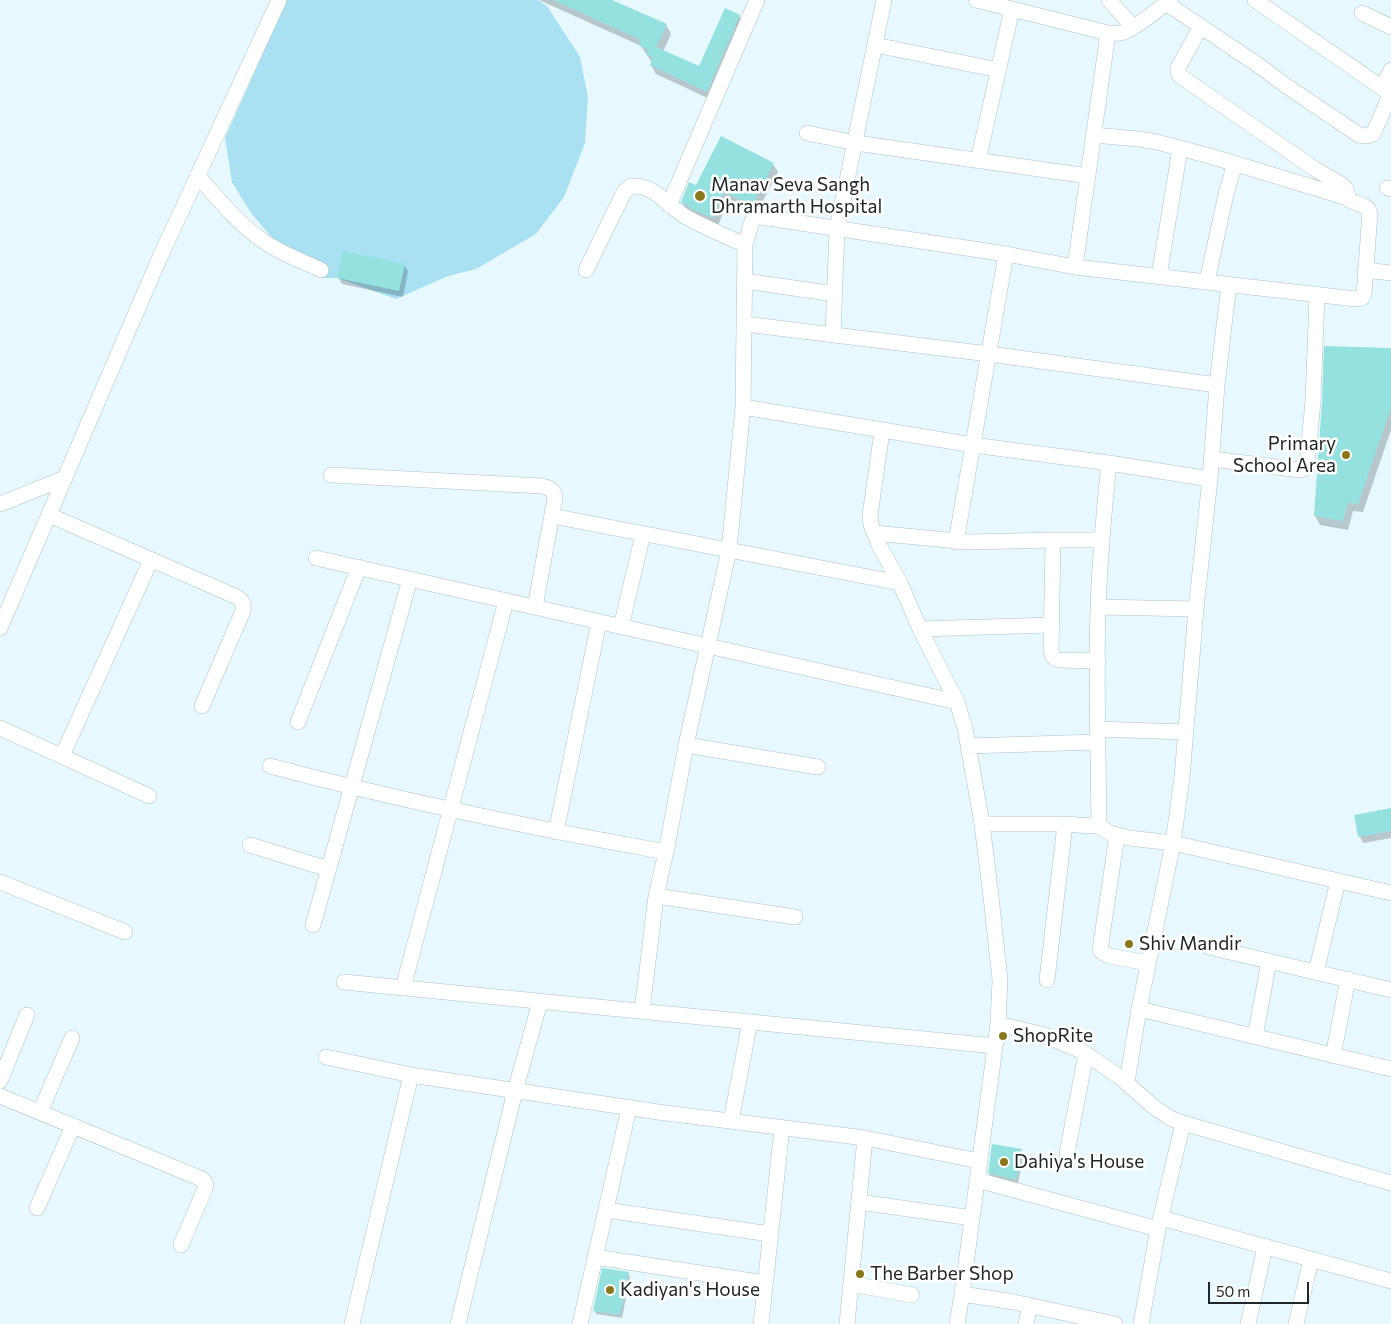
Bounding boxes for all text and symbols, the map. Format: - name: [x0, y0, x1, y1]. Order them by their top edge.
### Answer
- place label: Manav Seva Sangh Dhramarth Hospital: [711, 174, 882, 218]
- marker: Manav Seva Sangh Dhramarth Hospital: [693, 189, 707, 203]
- place label: Primary School Area: [1233, 433, 1336, 477]
- marker: Primary School Area: [1340, 449, 1352, 461]
- place label: Shiv Mandir: [1139, 933, 1242, 955]
- marker: Shiv Mandir: [1123, 938, 1135, 950]
- place label: ShopRite: [1013, 1025, 1093, 1047]
- marker: ShopRite: [997, 1030, 1009, 1042]
- place label: Dahiya's House: [1014, 1151, 1144, 1173]
- marker: Dahiya's House: [998, 1156, 1010, 1168]
- place label: The Barber Shop: [870, 1263, 1014, 1285]
- marker: The Barber Shop: [854, 1268, 866, 1280]
- scale bar: [1211, 1272, 1312, 1304]
- place label: Kadiyan's House: [620, 1279, 760, 1301]
- text: 50 m: [1216, 1282, 1250, 1300]
- marker: Kadiyan's House: [604, 1284, 616, 1296]

